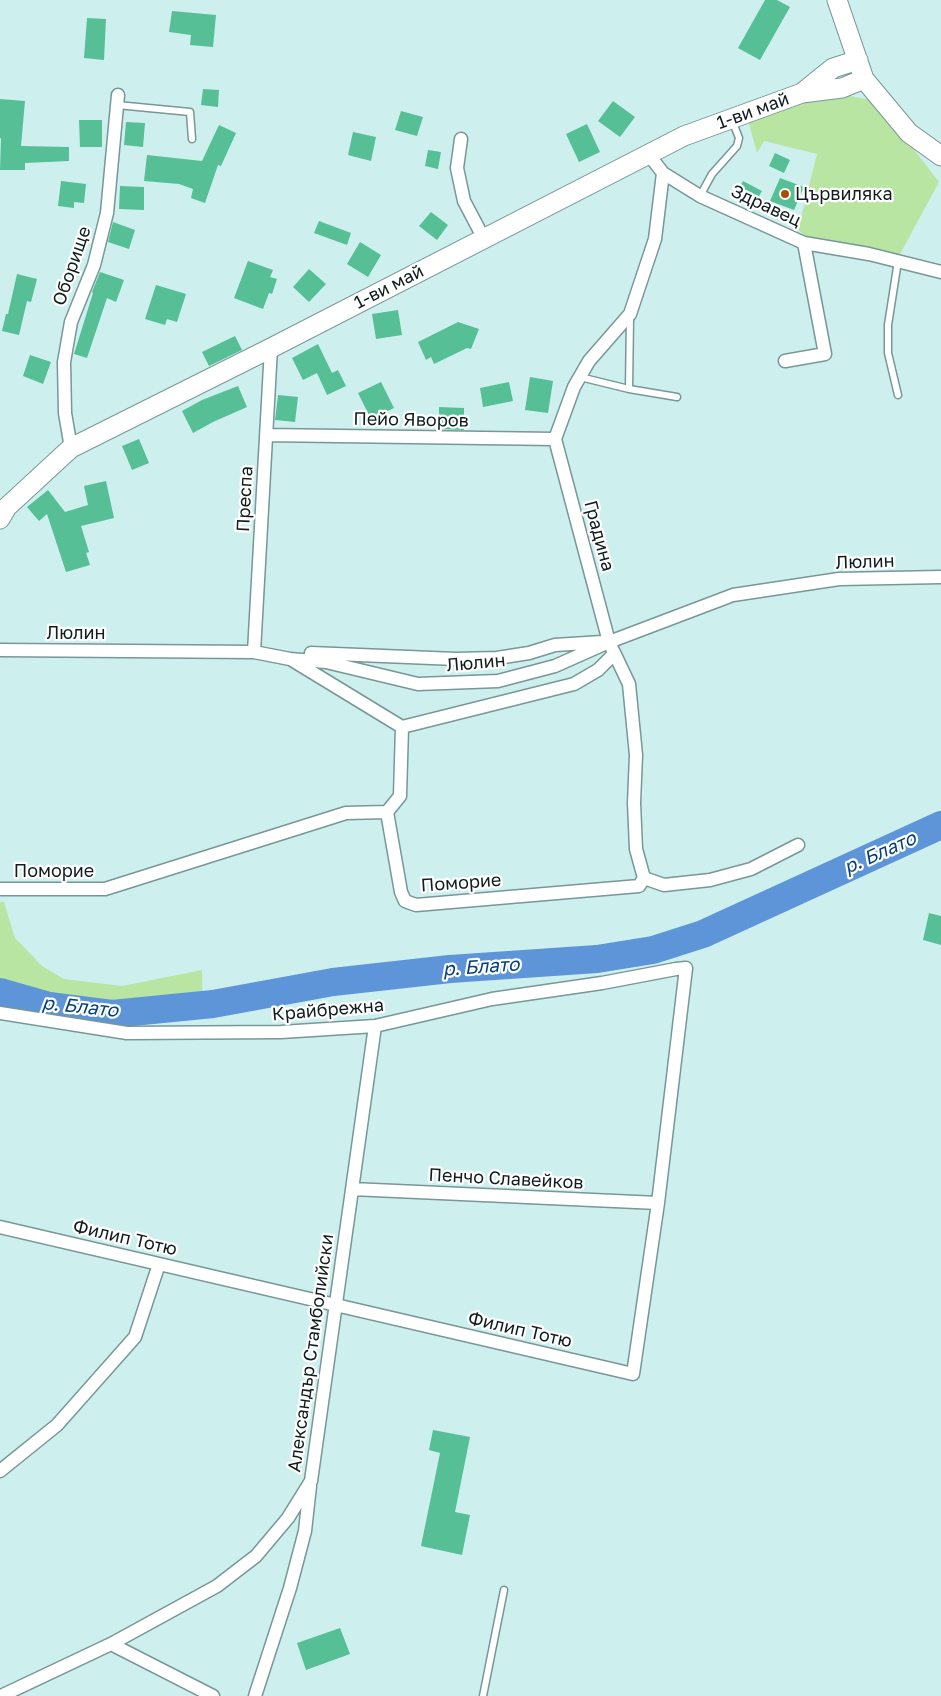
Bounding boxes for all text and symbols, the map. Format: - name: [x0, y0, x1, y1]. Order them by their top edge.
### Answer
- street label: 1-ви май: [714, 88, 792, 134]
- street label: Здравец: [727, 180, 805, 232]
- place label: Цървиляка: [795, 183, 893, 205]
- marker: Цървиляка: [779, 188, 791, 200]
- street label: Оборище: [48, 224, 96, 308]
- street label: 1-ви май: [351, 260, 427, 314]
- street label: Пейо Яворов: [353, 408, 469, 432]
- street label: Преспа: [232, 466, 258, 532]
- street label: Градина: [579, 498, 619, 574]
- street label: Люлин: [835, 550, 895, 574]
- street label: Люлин: [46, 622, 106, 644]
- street label: Люлин: [446, 650, 506, 676]
- water label: р. Блато: [840, 827, 920, 879]
- street label: Поморие: [14, 860, 94, 882]
- street label: Поморие: [420, 869, 502, 897]
- water label: р. Блато: [442, 953, 520, 981]
- water label: р. Блато: [41, 992, 119, 1022]
- street label: Крайбрежна: [271, 994, 385, 1026]
- street label: Пенчо Славейков: [428, 1164, 584, 1194]
- street label: Филип Тотю: [71, 1216, 179, 1260]
- street label: Александър Стамболийски: [284, 1233, 338, 1473]
- street label: Филип Тотю: [466, 1308, 574, 1352]

